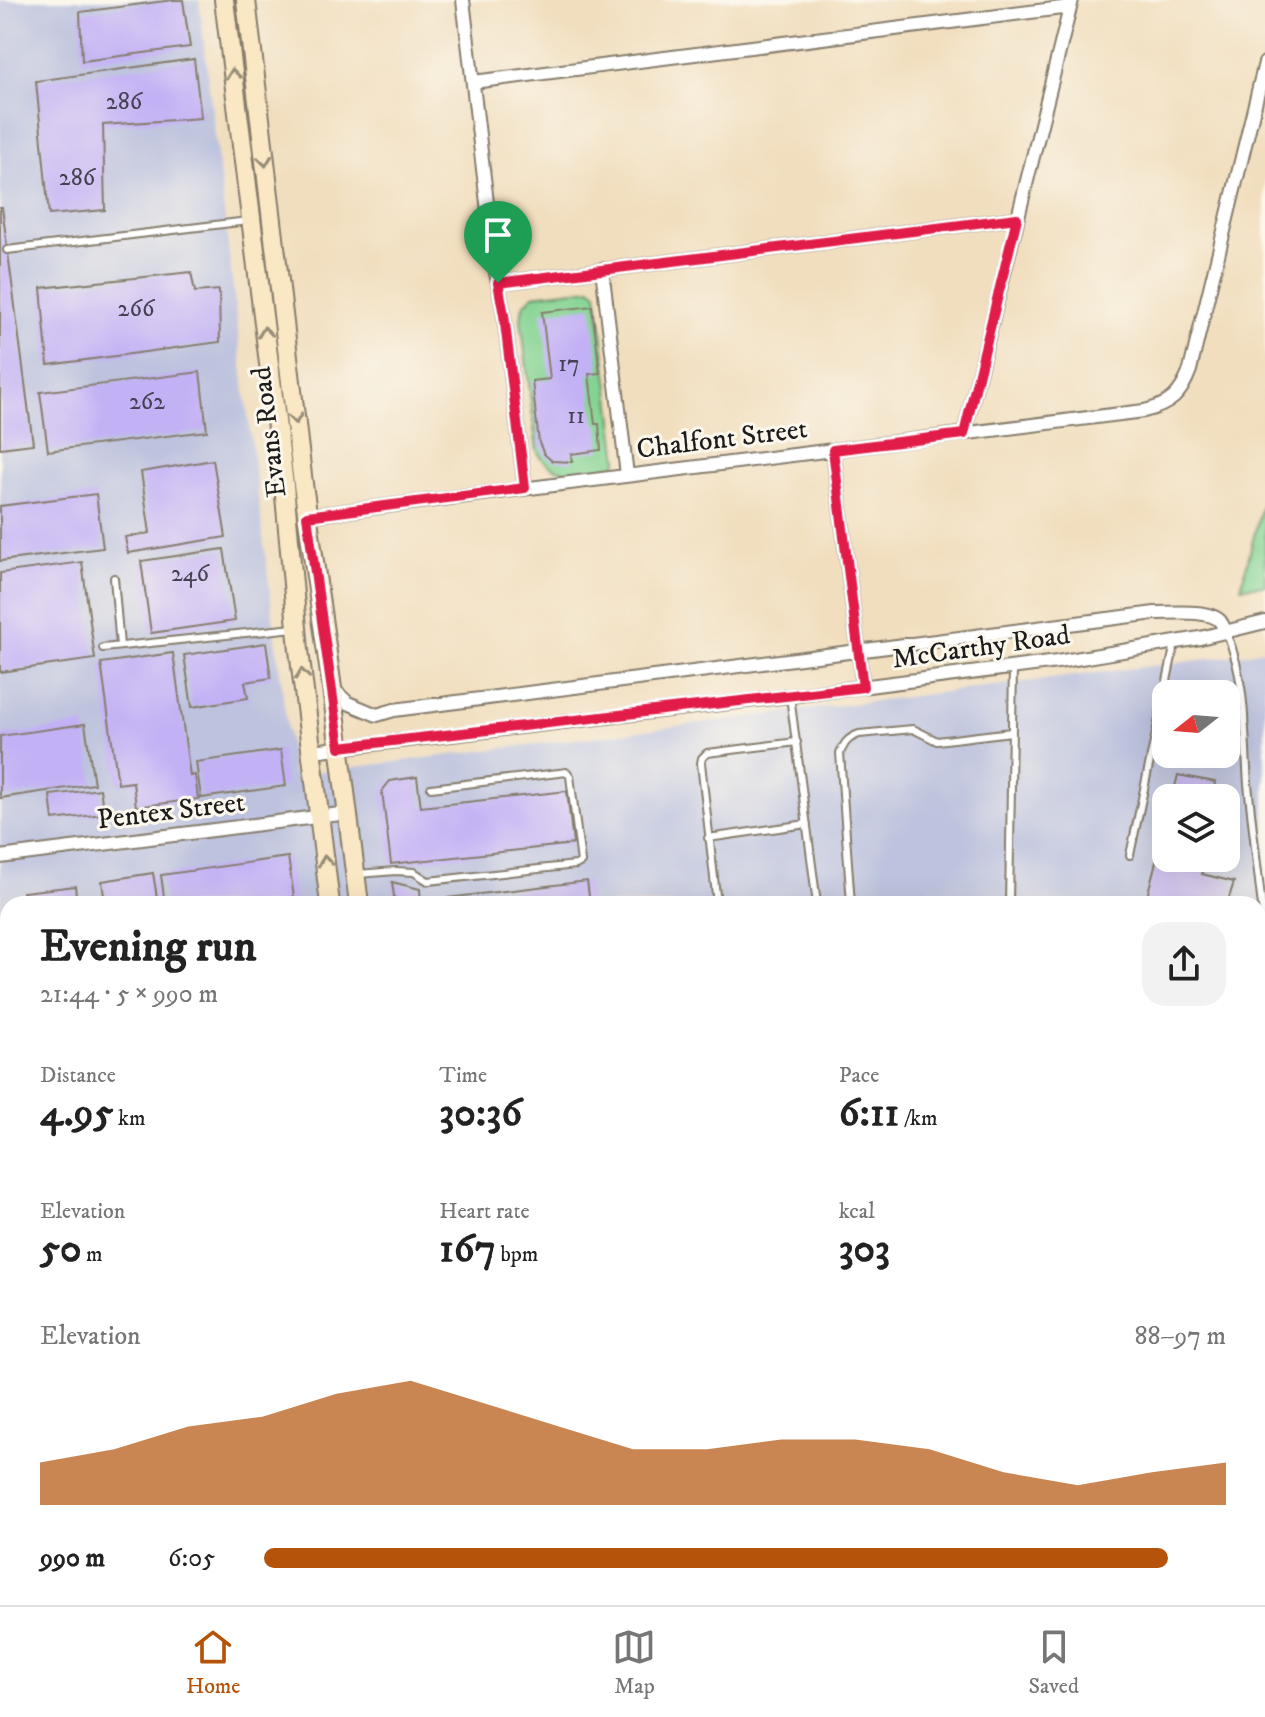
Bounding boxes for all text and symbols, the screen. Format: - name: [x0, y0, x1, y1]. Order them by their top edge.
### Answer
- one-way arrow: [225, 67, 242, 81]
- house number: 286: [106, 87, 144, 117]
- one-way arrow: [256, 155, 273, 168]
- house number: 286: [59, 163, 97, 193]
- pin: [464, 201, 532, 283]
- icon: arrive: [476, 213, 520, 257]
- house number: 266: [118, 294, 156, 324]
- one-way arrow: [256, 325, 273, 338]
- house number: 17: [558, 349, 580, 379]
- street label: Evans Road: [244, 365, 294, 499]
- house number: 262: [129, 387, 165, 417]
- house number: 11: [567, 401, 585, 431]
- street label: Chalfont Street: [635, 411, 809, 467]
- one-way arrow: [287, 413, 304, 426]
- house number: 246: [171, 559, 211, 589]
- street label: McCarthy Road: [890, 617, 1072, 677]
- one-way arrow: [294, 667, 311, 680]
- north arrow: [1152, 680, 1240, 768]
- map controls: [1152, 680, 1240, 872]
- button: layers: [1152, 784, 1240, 872]
- street label: Pentex Street: [95, 785, 247, 837]
- one-way arrow: [316, 854, 333, 867]
- text: Evening run: [40, 920, 257, 975]
- button: share: [1142, 922, 1226, 1006]
- text: 21:44 · 5 × 990 m: [40, 978, 218, 1011]
- text: Distance: [40, 1062, 116, 1089]
- text: Time: [439, 1062, 487, 1089]
- text: Pace: [839, 1062, 879, 1089]
- text: 4.95: [40, 1089, 113, 1139]
- text: 30:36: [439, 1089, 522, 1139]
- text: 6:11: [839, 1089, 899, 1139]
- text: km: [113, 1105, 145, 1132]
- text: /km: [899, 1105, 937, 1132]
- text: Elevation: [40, 1198, 125, 1225]
- text: Heart rate: [439, 1198, 530, 1225]
- text: kcal: [839, 1198, 875, 1225]
- text: 50: [40, 1225, 81, 1275]
- text: 167: [439, 1225, 496, 1275]
- text: 303: [839, 1225, 890, 1275]
- text: m: [81, 1241, 103, 1268]
- text: bpm: [496, 1241, 538, 1268]
- text: Elevation: [40, 1320, 141, 1353]
- text: 88–97 m: [1135, 1320, 1226, 1353]
- text: 990 m: [40, 1542, 105, 1575]
- text: 6:05: [168, 1542, 215, 1575]
- tab: Home: [186, 1625, 240, 1700]
- tab: Map: [612, 1625, 656, 1700]
- tab: Saved: [1028, 1625, 1079, 1700]

